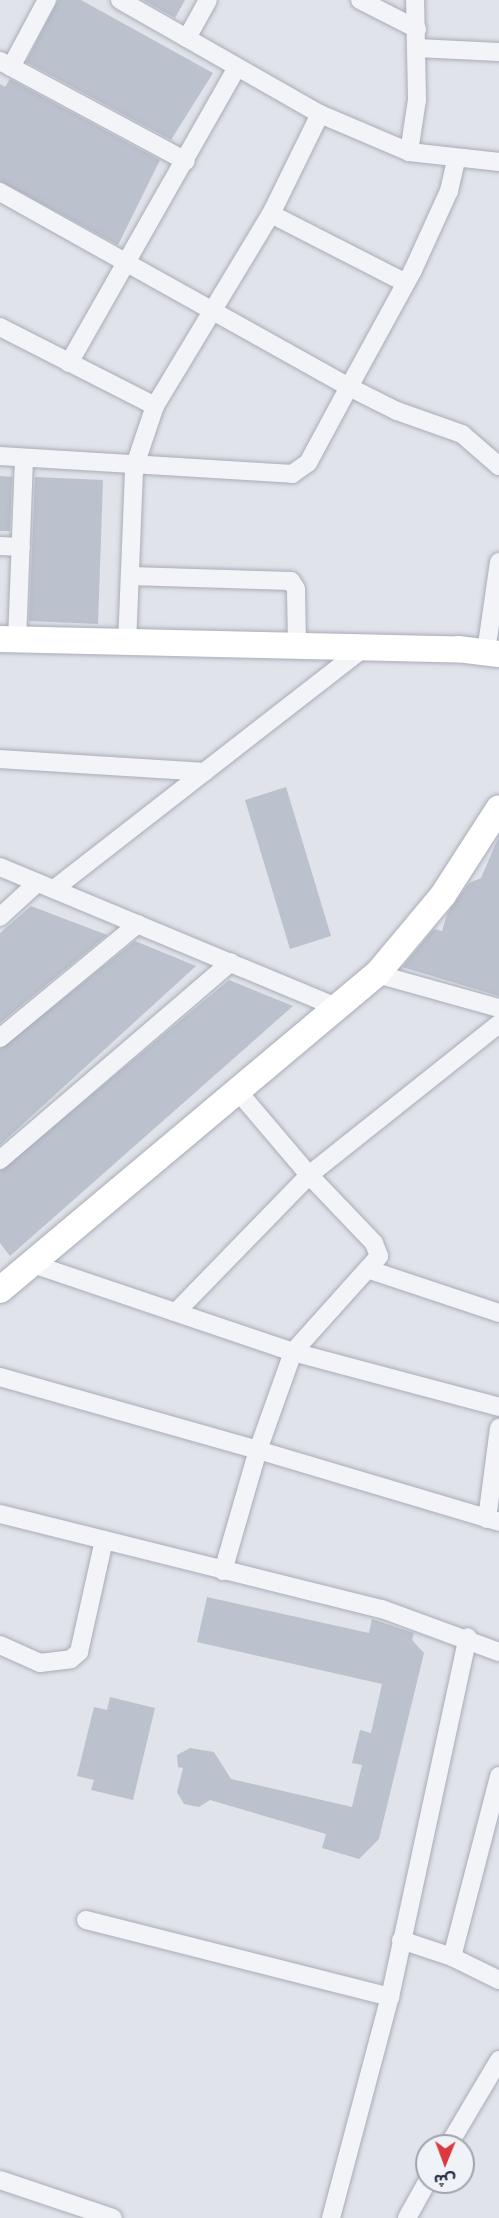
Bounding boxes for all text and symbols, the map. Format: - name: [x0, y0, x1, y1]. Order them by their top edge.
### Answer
- north arrow: [415, 2134, 475, 2194]
- text: ش: [434, 2171, 456, 2190]

